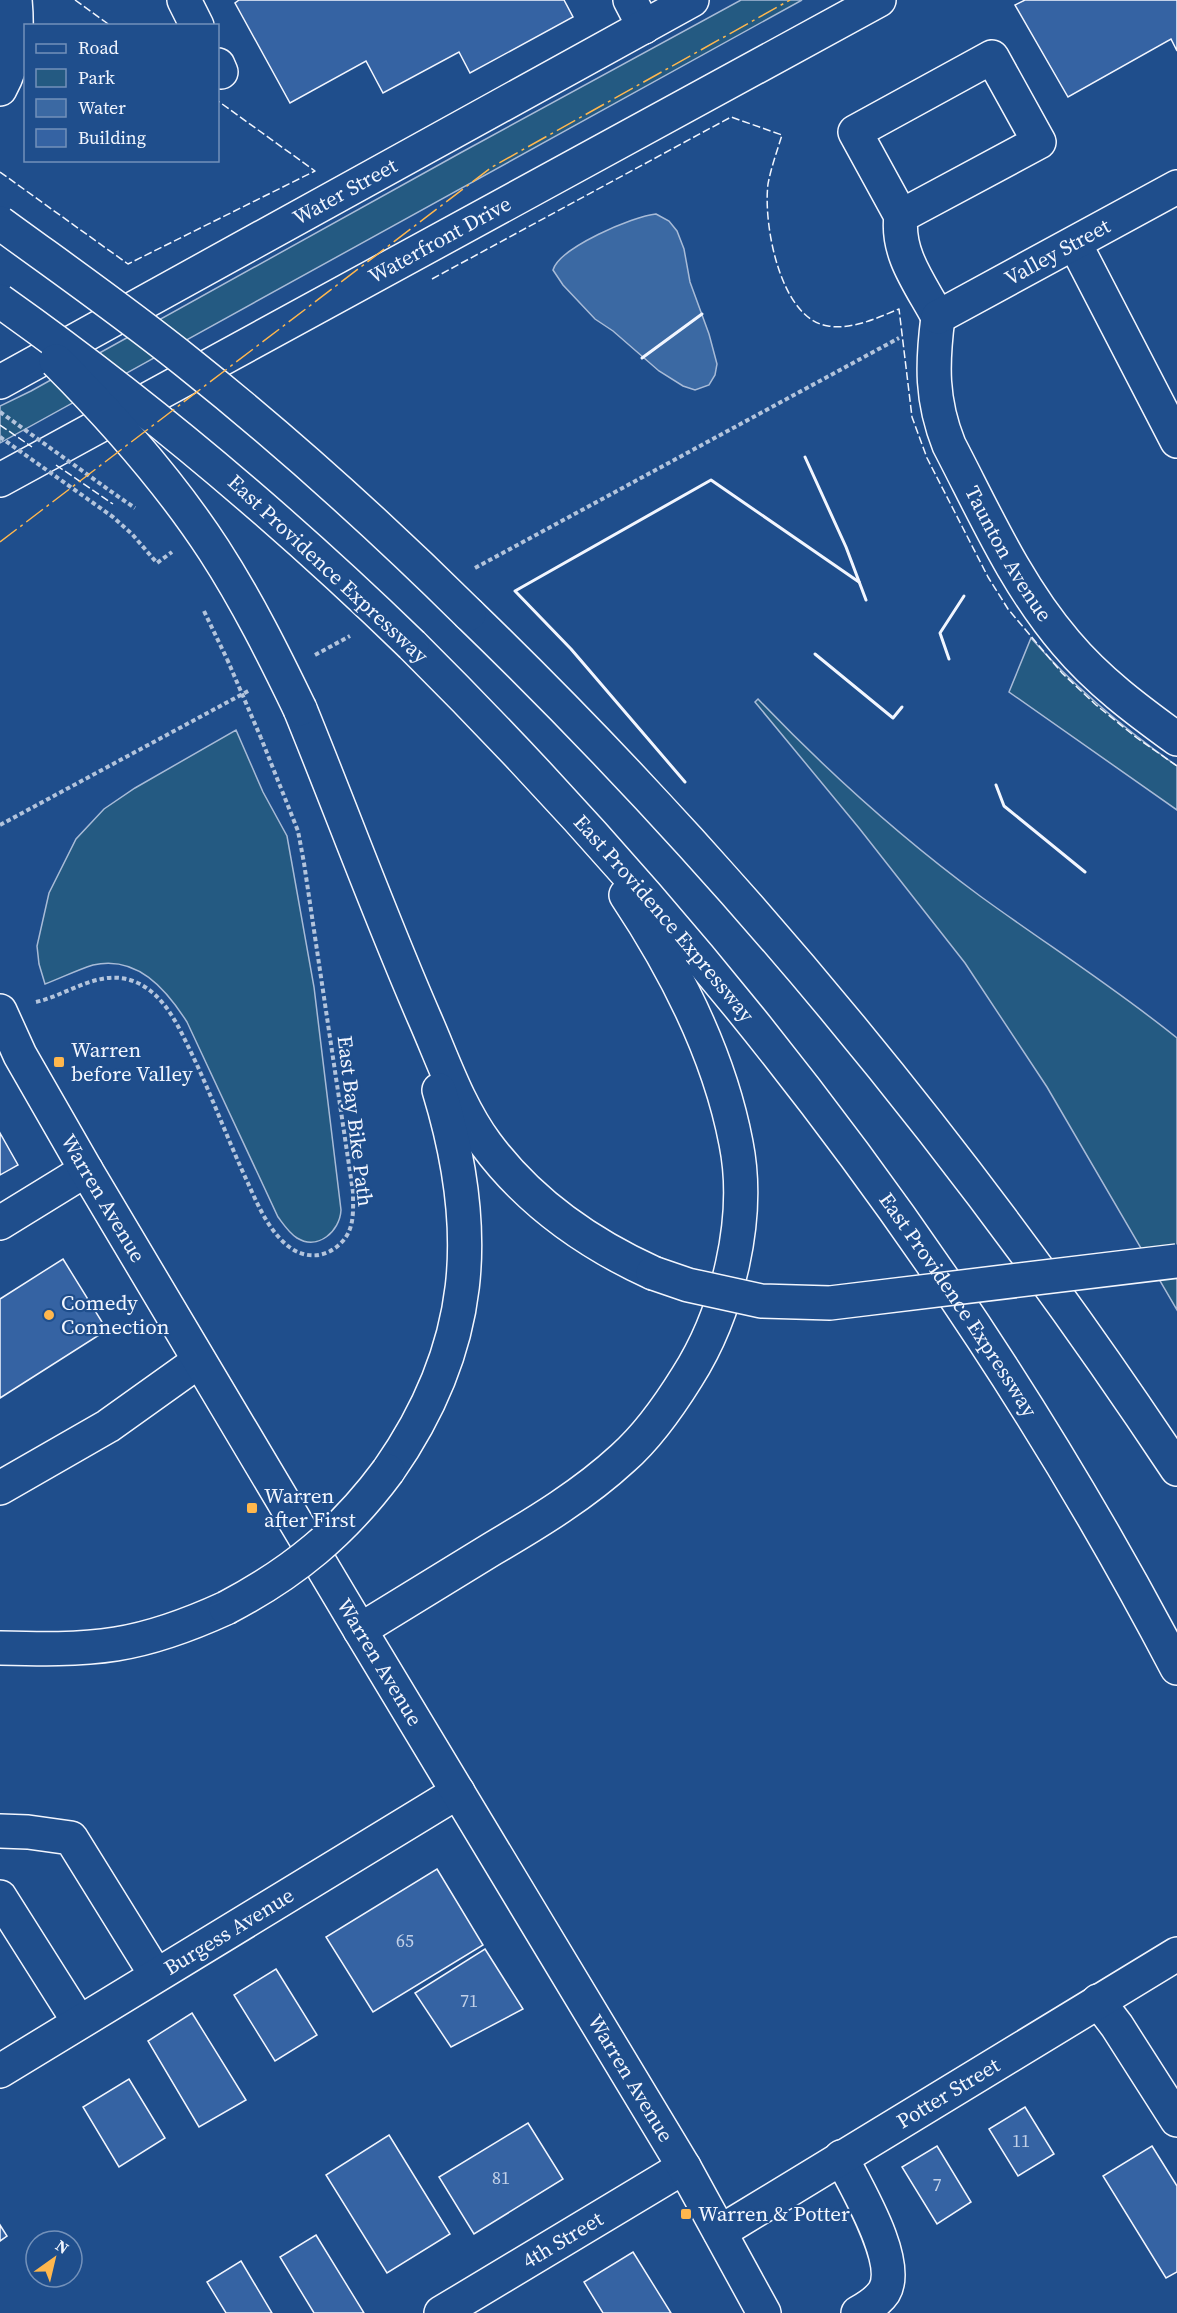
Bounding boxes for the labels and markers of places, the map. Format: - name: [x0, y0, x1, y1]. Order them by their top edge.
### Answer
- place label: Warren before Valley: [71, 1035, 193, 1088]
- marker: Warren before Valley: [52, 1055, 66, 1069]
- place label: Comedy Connection: [61, 1288, 170, 1341]
- marker: Comedy Connection: [42, 1308, 56, 1322]
- place label: Warren after First: [264, 1481, 356, 1534]
- marker: Warren after First: [245, 1501, 259, 1515]
- place label: Warren & Potter: [698, 2199, 850, 2228]
- marker: Warren & Potter: [679, 2207, 693, 2221]

